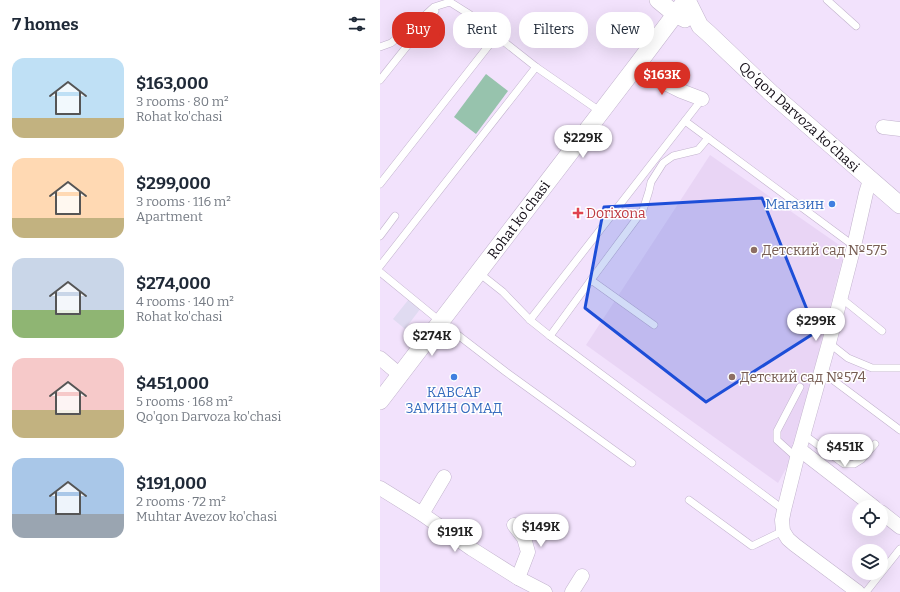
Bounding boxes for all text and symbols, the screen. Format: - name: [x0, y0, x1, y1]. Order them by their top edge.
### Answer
- chip: Buy: [392, 12, 445, 48]
- chip: Rent: [453, 12, 511, 48]
- chip: Filters: [519, 12, 588, 48]
- chip: New: [596, 12, 654, 48]
- icon: filters: [346, 13, 368, 35]
- text: 7 homes: [12, 14, 79, 35]
- street label: Qoʻqon Darvoza koʻchasi: [735, 58, 863, 176]
- pin: $163K: [634, 62, 690, 96]
- text: $163K: [643, 67, 681, 82]
- text: $163,000: [136, 73, 208, 94]
- icon: home: [44, 74, 92, 122]
- text: 3 rooms · 80 m²: [136, 94, 229, 109]
- text: Rohat ko'chasi: [136, 109, 222, 124]
- pin: $229K: [555, 125, 611, 159]
- text: $229K: [563, 130, 603, 145]
- text: $299,000: [136, 173, 211, 194]
- icon: home: [44, 174, 92, 222]
- street label: Rohat ko'chasi: [484, 178, 554, 262]
- text: 3 rooms · 116 m²: [136, 194, 231, 209]
- place label: Магазин: [765, 196, 824, 213]
- marker: Магазин: [827, 199, 837, 209]
- place label: Dorixona: [586, 205, 646, 222]
- marker: Dorixona: [573, 208, 583, 218]
- text: Apartment: [136, 209, 203, 224]
- place label: Детский сад №575: [762, 242, 887, 259]
- marker: Детский сад №575: [749, 245, 759, 255]
- text: $274,000: [136, 273, 211, 294]
- icon: home: [44, 274, 92, 322]
- text: 4 rooms · 140 m²: [136, 294, 234, 309]
- pin: $299K: [788, 308, 844, 342]
- text: Rohat ko'chasi: [136, 309, 222, 324]
- text: $299K: [796, 313, 836, 328]
- pin: $274K: [404, 323, 460, 357]
- text: $274K: [412, 328, 452, 343]
- place label: Детский сад №574: [740, 369, 866, 386]
- marker: КАВСАР ЗАМИН ОМАД: [449, 372, 459, 382]
- marker: Детский сад №574: [727, 372, 737, 382]
- text: $451,000: [136, 373, 209, 394]
- icon: home: [44, 374, 92, 422]
- place label: КАВСАР ЗАМИН ОМАД: [406, 384, 503, 417]
- text: 5 rooms · 168 m²: [136, 394, 233, 409]
- text: Qo'qon Darvoza ko'chasi: [136, 409, 281, 424]
- pin: $451K: [817, 434, 873, 468]
- text: $451K: [826, 439, 864, 454]
- text: $191,000: [136, 473, 207, 494]
- icon: home: [44, 474, 92, 522]
- text: 2 rooms · 72 m²: [136, 494, 226, 509]
- map controls: [852, 500, 888, 580]
- button: locate: [852, 500, 888, 536]
- text: Muhtar Avezov ko'chasi: [136, 509, 277, 524]
- pin: $149K: [513, 514, 569, 548]
- pin: $191K: [427, 519, 483, 553]
- text: $149K: [522, 519, 560, 534]
- text: $191K: [437, 524, 473, 539]
- button: layers: [852, 544, 888, 580]

